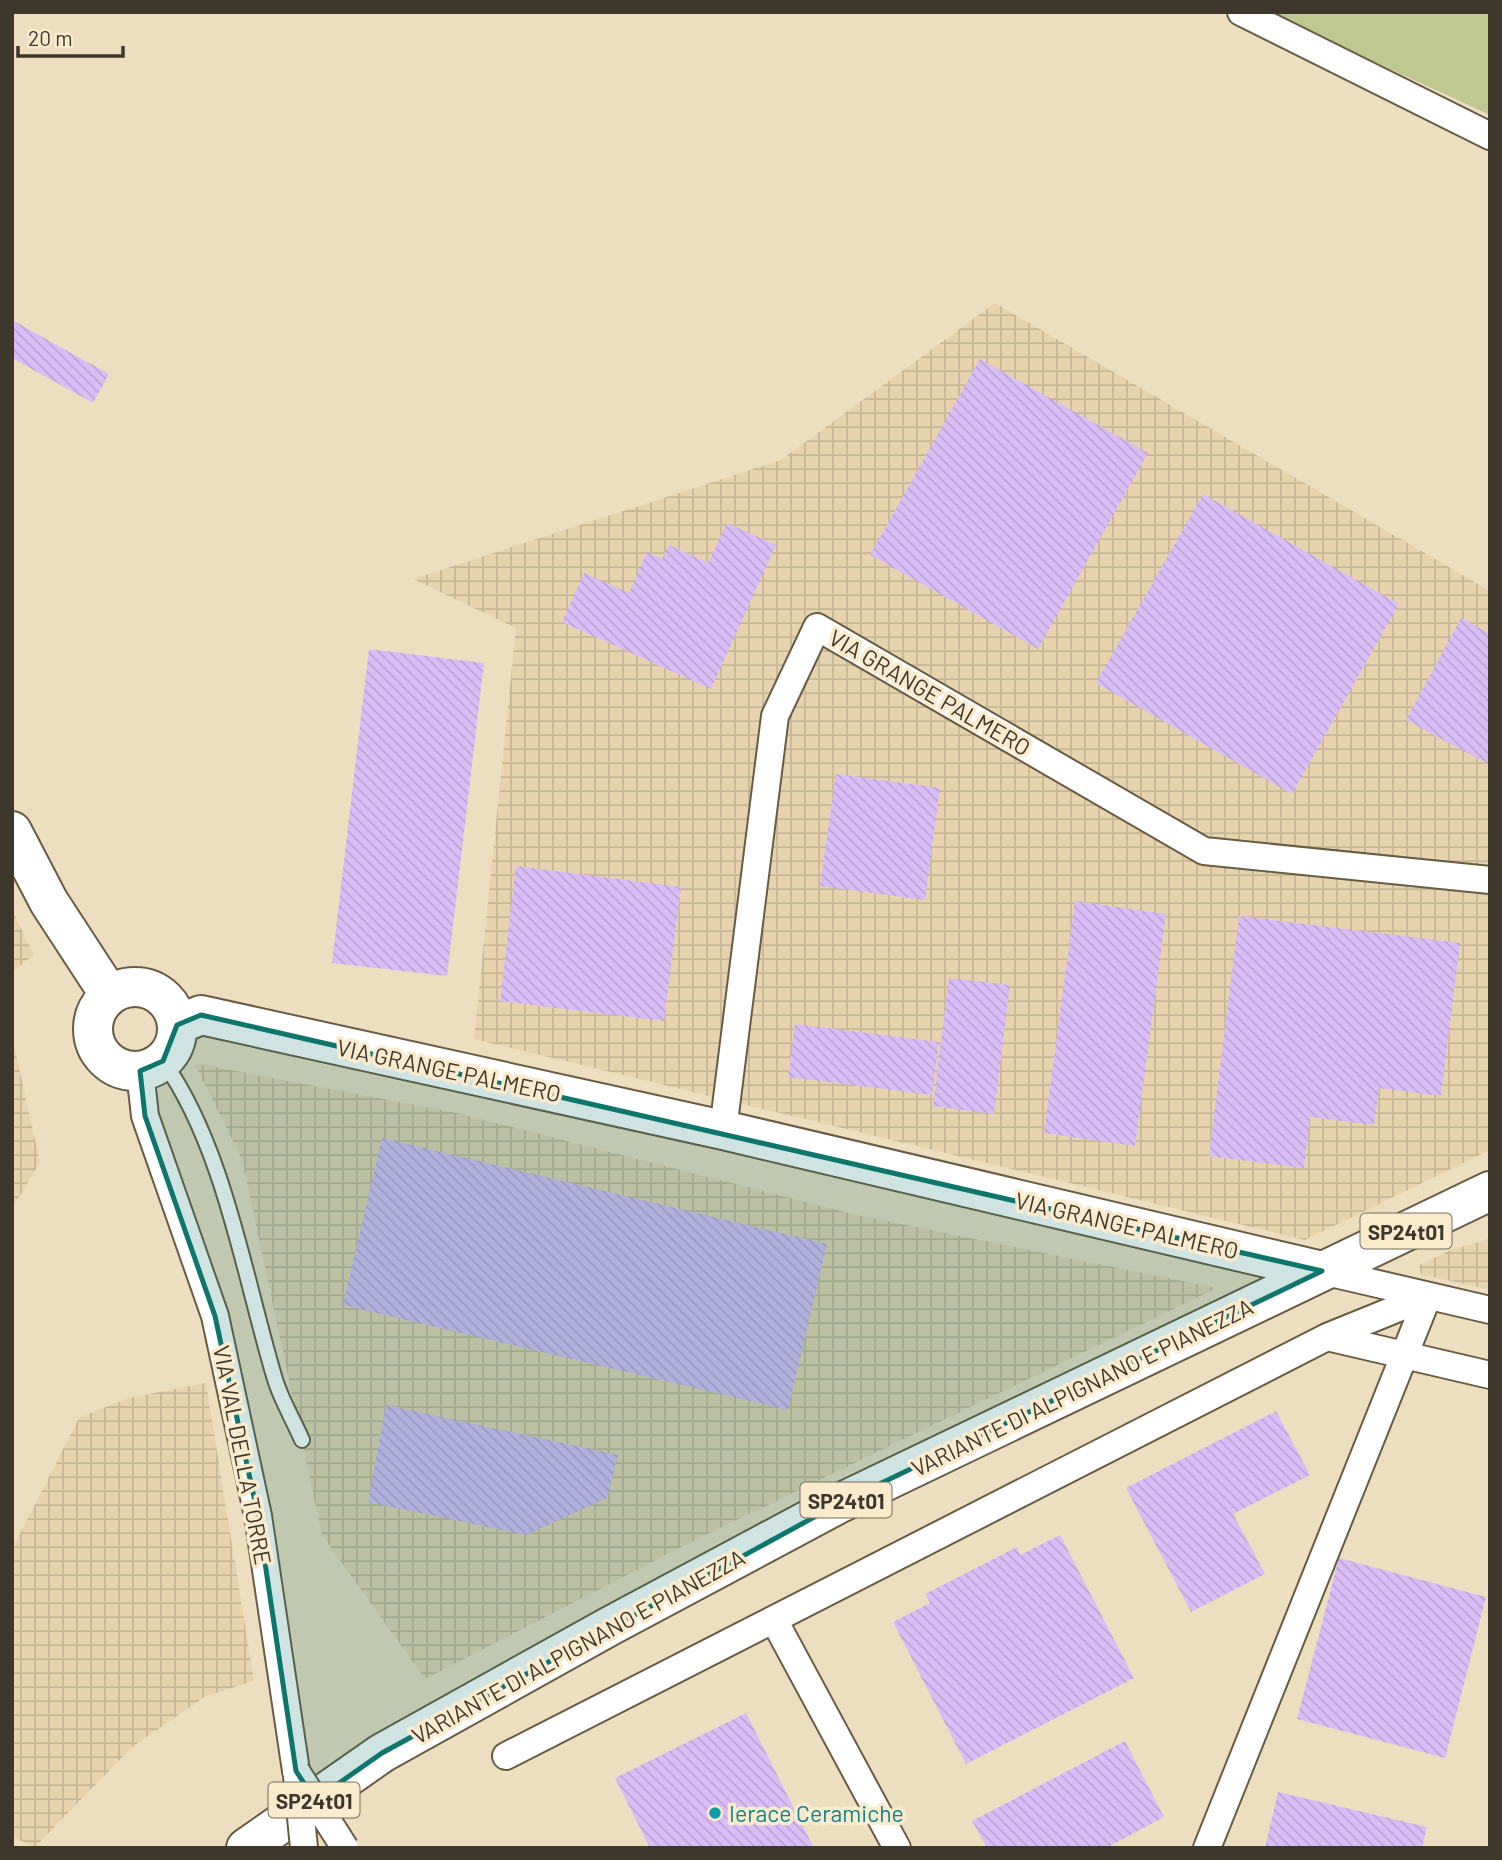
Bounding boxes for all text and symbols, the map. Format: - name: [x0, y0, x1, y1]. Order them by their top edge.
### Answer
- scale bar: [18, 14, 122, 58]
- text: 20 m: [28, 25, 73, 50]
- street label: VIA GRANGE PALMERO: [824, 623, 1036, 761]
- street label: VIA GRANGE PALMERO: [335, 1033, 563, 1107]
- street label: VIA GRANGE PALMERO: [1013, 1186, 1241, 1264]
- road number: SP24t01: [1360, 1214, 1452, 1248]
- street label: VARIANTE DI ALPIGNANO E PIANEZZA: [907, 1292, 1257, 1482]
- street label: VIA VAL DELLA TORRE: [208, 1343, 278, 1567]
- road number: SP24t01: [800, 1482, 892, 1518]
- street label: VARIANTE DI ALPIGNANO E PIANEZZA: [407, 1543, 749, 1749]
- road number: SP24t01: [268, 1783, 360, 1818]
- place label: Ierace Ceramiche: [729, 1799, 904, 1827]
- marker: Ierace Ceramiche: [707, 1805, 723, 1821]

